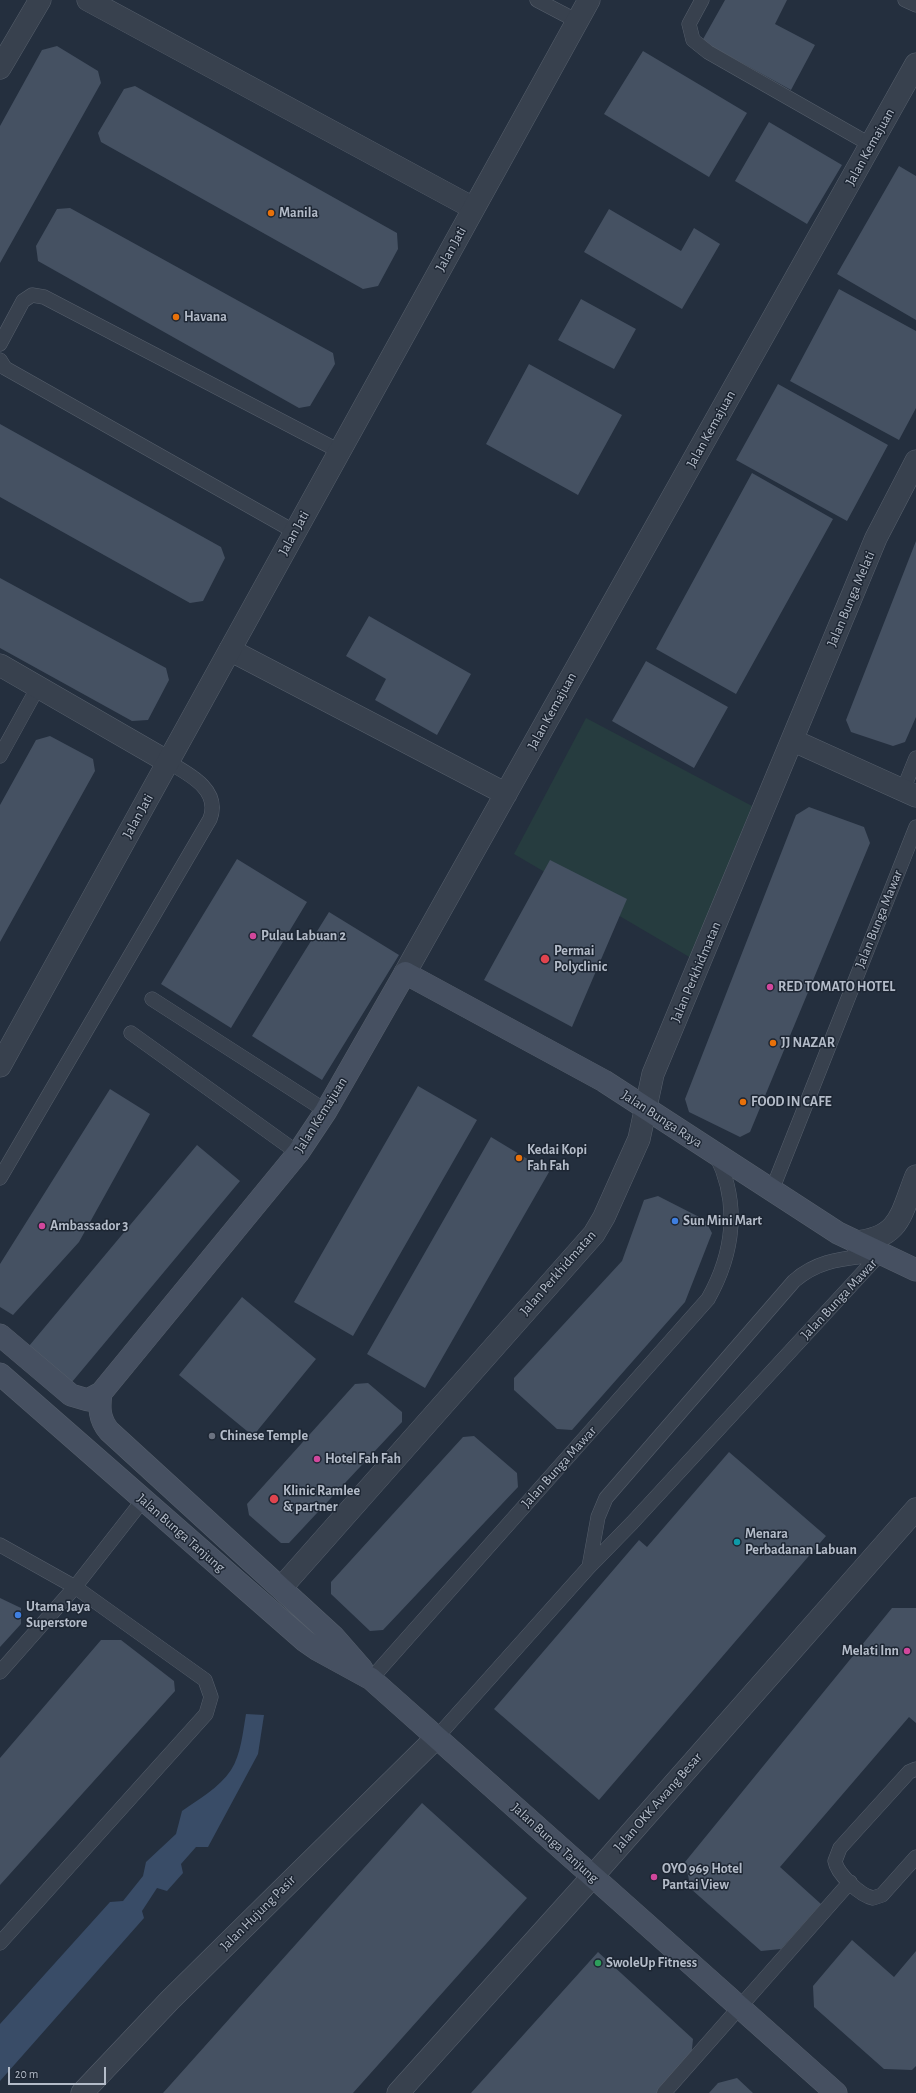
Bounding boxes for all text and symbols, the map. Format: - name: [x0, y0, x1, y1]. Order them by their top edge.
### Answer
- street label: Jalan Kemajuan: [842, 105, 898, 189]
- place label: Manila: [279, 205, 318, 221]
- marker: Manila: [266, 208, 276, 218]
- street label: Jalan Jati: [432, 224, 470, 274]
- place label: Havana: [184, 309, 227, 325]
- marker: Havana: [171, 312, 181, 322]
- street label: Jalan Kemajuan: [683, 387, 739, 471]
- street label: Jalan Jati: [275, 508, 313, 558]
- street label: Jalan Bunga Melati: [823, 549, 879, 649]
- street label: Jalan Kemajuan: [524, 669, 580, 753]
- street label: Jalan Jati: [119, 791, 157, 841]
- street label: Jalan Bunga Mawar: [852, 868, 906, 970]
- street label: Jalan Perkhidmatan: [667, 919, 725, 1025]
- place label: Pulau Labuan 2: [261, 928, 346, 944]
- marker: Pulau Labuan 2: [248, 931, 258, 941]
- place label: Permai Polyclinic: [554, 943, 607, 976]
- marker: Permai Polyclinic: [539, 953, 551, 965]
- place label: RED TOMATO HOTEL: [778, 979, 895, 995]
- marker: RED TOMATO HOTEL: [765, 982, 775, 992]
- place label: JJ NAZAR: [781, 1035, 835, 1051]
- marker: JJ NAZAR: [768, 1038, 778, 1048]
- street label: Jalan Kemajuan: [291, 1074, 351, 1156]
- street label: Jalan Bunga Raya: [618, 1087, 706, 1151]
- place label: FOOD IN CAFE: [751, 1094, 832, 1110]
- marker: FOOD IN CAFE: [738, 1097, 748, 1107]
- place label: Kedai Kopi Fah Fah: [527, 1142, 587, 1174]
- marker: Kedai Kopi Fah Fah: [514, 1153, 524, 1163]
- place label: Sun Mini Mart: [683, 1213, 762, 1229]
- marker: Sun Mini Mart: [670, 1216, 680, 1226]
- place label: Ambassador 3: [50, 1218, 128, 1234]
- marker: Ambassador 3: [37, 1221, 47, 1231]
- street label: Jalan Perkhidmatan: [516, 1227, 600, 1319]
- street label: Jalan Bunga Mawar: [797, 1255, 881, 1343]
- street label: Jalan Bunga Mawar: [518, 1423, 600, 1511]
- place label: Chinese Temple: [220, 1428, 308, 1444]
- marker: Chinese Temple: [207, 1431, 217, 1441]
- place label: Hotel Fah Fah: [325, 1451, 401, 1467]
- marker: Hotel Fah Fah: [312, 1454, 322, 1464]
- place label: Klinic Ramlee & partner: [283, 1483, 360, 1516]
- street label: Jalan Bunga Tanjung: [134, 1490, 228, 1576]
- marker: Klinic Ramlee & partner: [268, 1493, 280, 1505]
- place label: Menara Perbadanan Labuan: [745, 1526, 857, 1558]
- marker: Menara Perbadanan Labuan: [732, 1537, 742, 1547]
- place label: Utama Jaya Superstore: [26, 1599, 90, 1632]
- marker: Utama Jaya Superstore: [13, 1610, 23, 1620]
- place label: Melati Inn: [842, 1643, 899, 1659]
- marker: Melati Inn: [902, 1646, 912, 1656]
- street label: Jalan OKK Awang Besar: [610, 1749, 706, 1855]
- street label: Jalan Bunga Tanjung: [508, 1800, 602, 1886]
- place label: OYO 969 Hotel Pantai View: [662, 1861, 742, 1894]
- street label: Jalan Hujung Pasir: [217, 1872, 299, 1954]
- marker: OYO 969 Hotel Pantai View: [649, 1872, 659, 1882]
- place label: SwoleUp Fitness: [606, 1955, 697, 1971]
- marker: SwoleUp Fitness: [593, 1958, 603, 1968]
- scale bar: [10, 2059, 108, 2085]
- text: 20 m: [15, 2068, 38, 2080]

